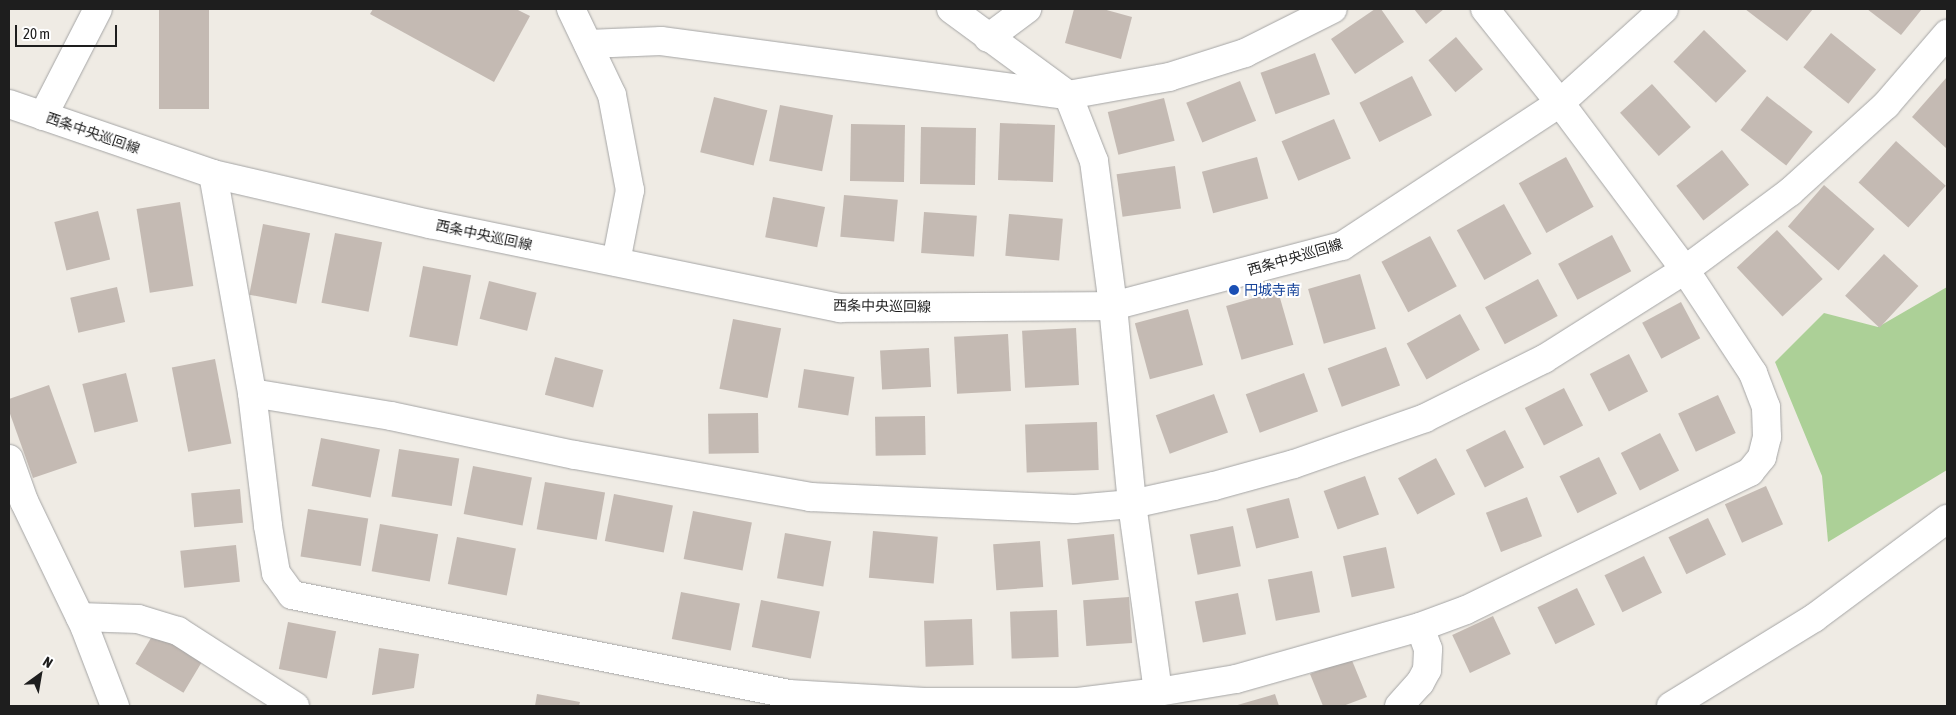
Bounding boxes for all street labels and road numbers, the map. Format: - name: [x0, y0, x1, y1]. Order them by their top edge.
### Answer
- street label: 西条中央巡回線: [44, 109, 142, 157]
- street label: 西条中央巡回線: [434, 217, 534, 253]
- street label: 西条中央巡回線: [1246, 235, 1344, 279]
- street label: 西条中央巡回線: [833, 297, 931, 315]

